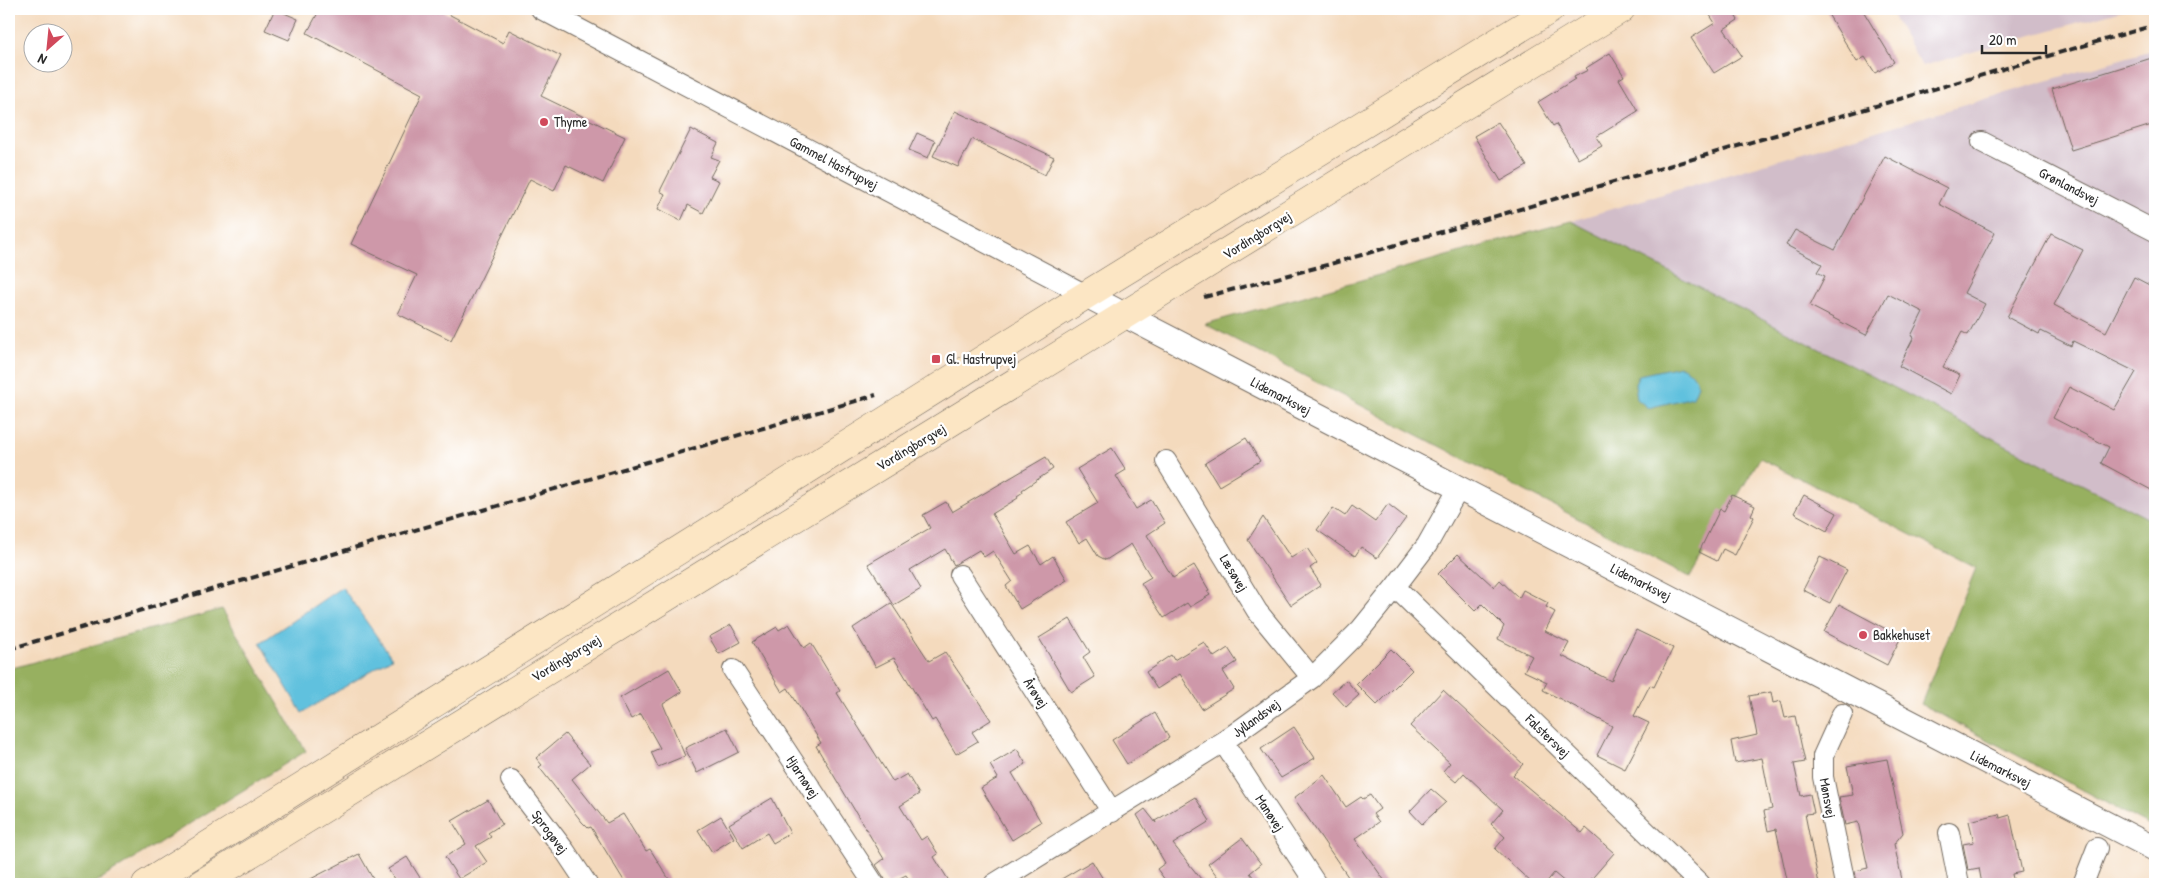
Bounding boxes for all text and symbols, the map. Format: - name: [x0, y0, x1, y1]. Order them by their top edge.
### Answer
- north arrow: [22, 22, 72, 72]
- scale bar: [1982, 22, 2045, 54]
- text: 20 m: [1989, 29, 2016, 50]
- text: N: [34, 50, 50, 70]
- place label: Thyme: [554, 112, 588, 132]
- marker: Thyme: [538, 116, 550, 128]
- street label: Gammel Hastrupvej: [786, 131, 882, 195]
- street label: Grønlandsvej: [2035, 162, 2103, 210]
- street label: Vordingborgvej: [1219, 206, 1295, 264]
- place label: Gl. Hastrupvej: [946, 349, 1016, 369]
- marker: Gl. Hastrupvej: [930, 353, 942, 365]
- street label: Lidemarksvej: [1247, 372, 1315, 420]
- street label: Vordingborgvej: [873, 418, 949, 476]
- street label: Læsøvej: [1215, 550, 1253, 596]
- street label: Lidemarksvej: [1607, 558, 1675, 606]
- place label: Bakkehuset: [1873, 625, 1930, 644]
- street label: Vordingborgvej: [528, 629, 604, 687]
- marker: Bakkehuset: [1857, 629, 1869, 641]
- street label: Årøvej: [1019, 674, 1053, 712]
- street label: Jyllandsvej: [1228, 694, 1284, 742]
- street label: Falstersvej: [1520, 709, 1575, 762]
- street label: Lidemarksvej: [1967, 745, 2035, 793]
- street label: Hjarnøvej: [782, 752, 824, 802]
- street label: Mønsvej: [1815, 776, 1841, 820]
- street label: Manøvej: [1251, 791, 1289, 835]
- street label: Sprogøvej: [527, 806, 573, 858]

